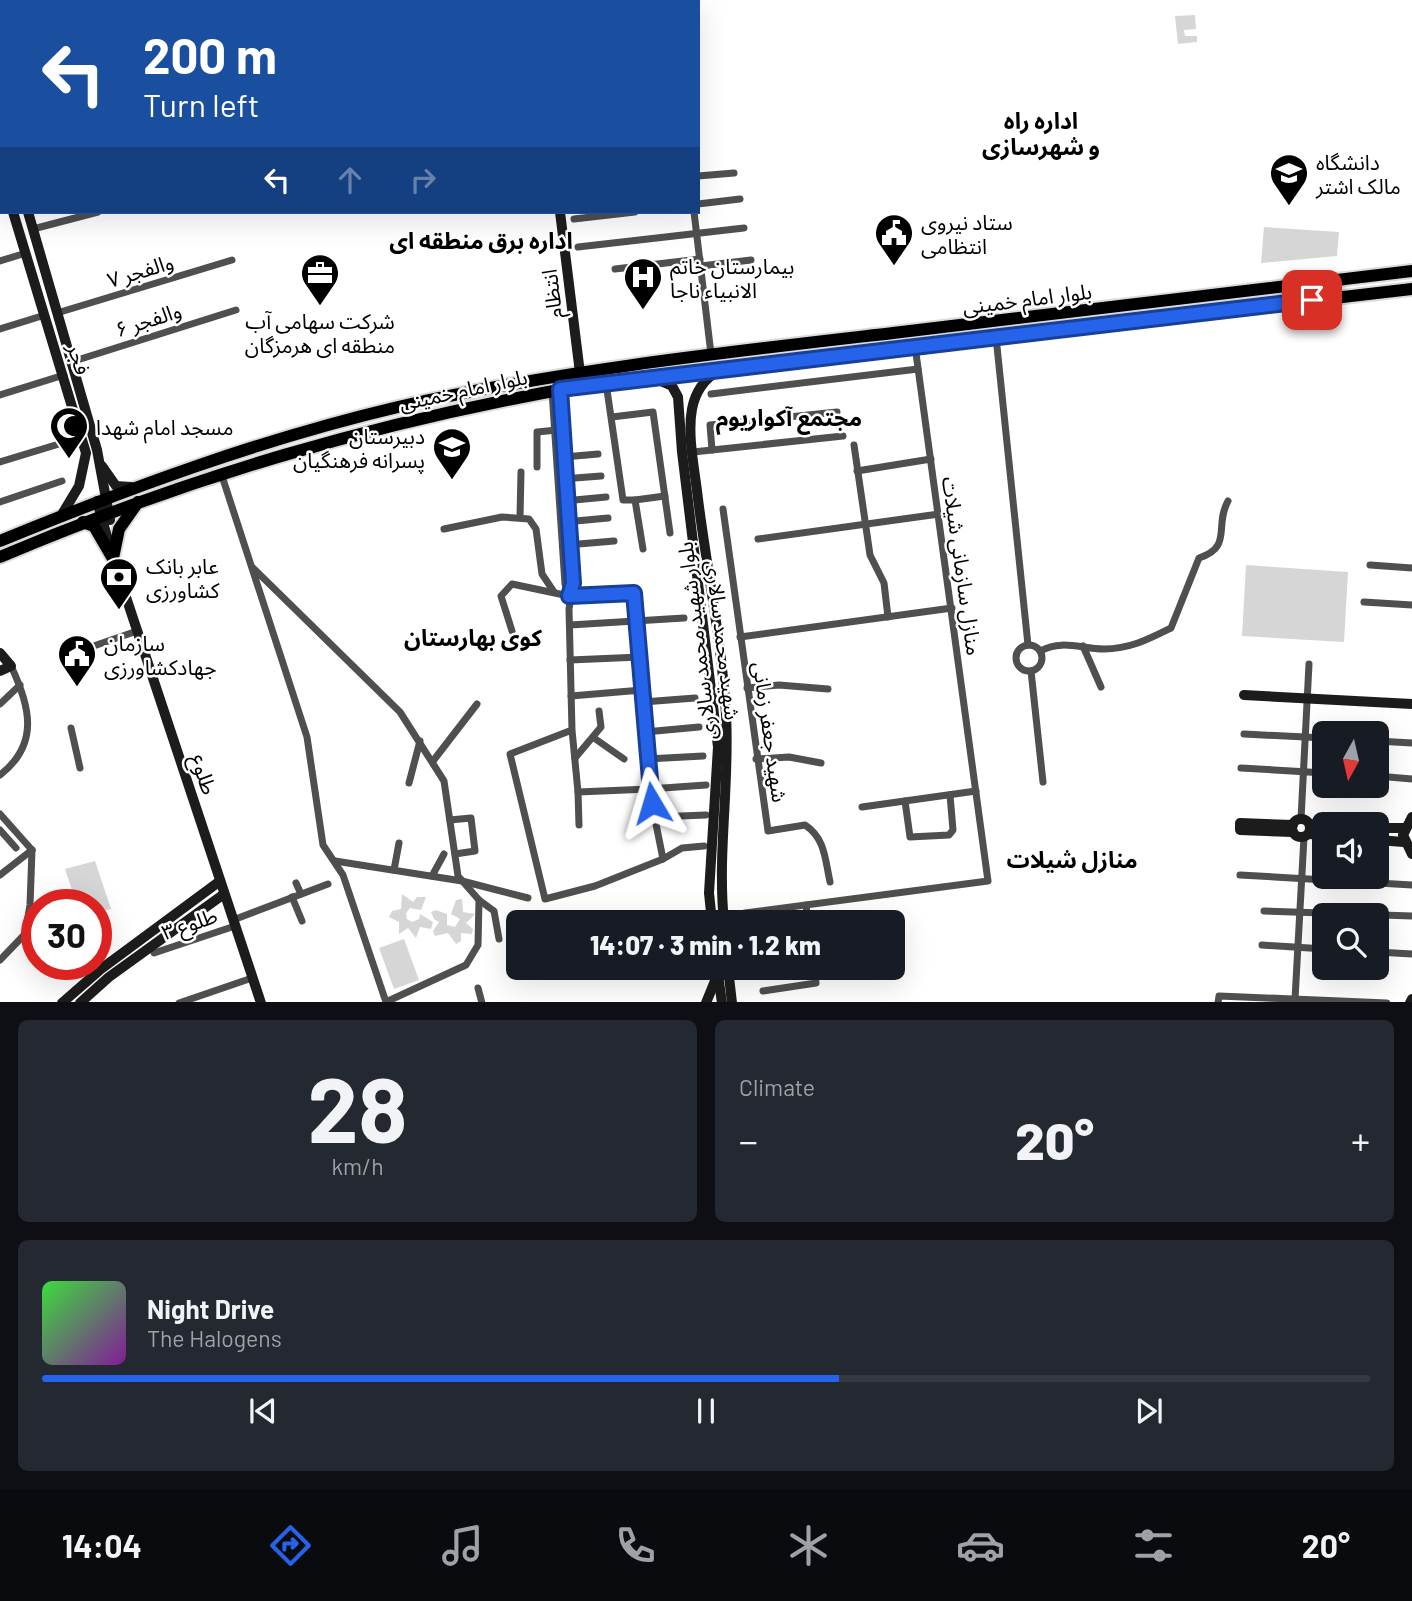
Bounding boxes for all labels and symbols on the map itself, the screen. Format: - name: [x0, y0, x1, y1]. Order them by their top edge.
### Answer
- district label: اداره راه و شهرسازی: [982, 106, 1100, 161]
- place label: دانشگاه مالک اشتر: [1315, 149, 1401, 199]
- school or university icon: دانشگاه مالک اشتر: [1268, 152, 1310, 207]
- place label: ستاد نیروی انتظامی: [921, 209, 1013, 259]
- public building icon: ستاد نیروی انتظامی: [873, 212, 915, 267]
- district label: اداره برق منطقه ای: [389, 226, 573, 255]
- street label: والفجر ۷: [104, 248, 177, 293]
- office icon: شرکت سهامی آب منطقه ای هرمزگان: [299, 252, 341, 307]
- place label: بیمارستان خاتم الانبیاء ناجا: [670, 253, 794, 302]
- hospital icon: بیمارستان خاتم الانبیاء ناجا: [622, 256, 664, 311]
- street label: انتظام: [536, 267, 571, 320]
- pin: [1282, 270, 1342, 330]
- street label: بلوار امام خمینی: [961, 278, 1094, 323]
- street label: والفجر ۶: [112, 297, 185, 342]
- place label: شرکت سهامی آب منطقه ای هرمزگان: [245, 308, 395, 358]
- street label: فجر: [62, 340, 96, 378]
- street label: بلوار امام خمینی: [397, 363, 530, 420]
- district label: مجتمع آکواریوم: [716, 403, 862, 436]
- mosque icon: مسجد امام شهدا: [48, 405, 90, 460]
- place label: مسجد امام شهدا: [96, 414, 233, 444]
- place label: دبیرستان پسرانه فرهنگیان: [293, 423, 425, 474]
- school or university icon: دبیرستان پسرانه فرهنگیان: [431, 426, 473, 481]
- street label: منازل سازمانی شیلات: [937, 475, 988, 657]
- street label: بلوار شهید محمد سالاری: [671, 540, 722, 742]
- place label: عابر بانک کشاورزی: [146, 553, 220, 603]
- bank icon: عابر بانک کشاورزی: [98, 556, 140, 611]
- street label: شهید محمد سالاری: [701, 559, 746, 721]
- district label: کوی بهارستان: [404, 623, 543, 652]
- place label: سازمان جهادکشاورزی: [104, 630, 217, 680]
- public building icon: سازمان جهادکشاورزی: [56, 633, 98, 688]
- street label: شهید جعفر زمانی: [748, 660, 793, 804]
- north arrow: [1312, 721, 1390, 798]
- street label: طلوع: [183, 751, 223, 799]
- position arrow: [615, 766, 689, 840]
- district label: منازل شیلات: [1006, 845, 1138, 874]
- speed limit sign: 30: [21, 889, 112, 980]
- street label: طلوع ۳: [158, 902, 221, 948]

